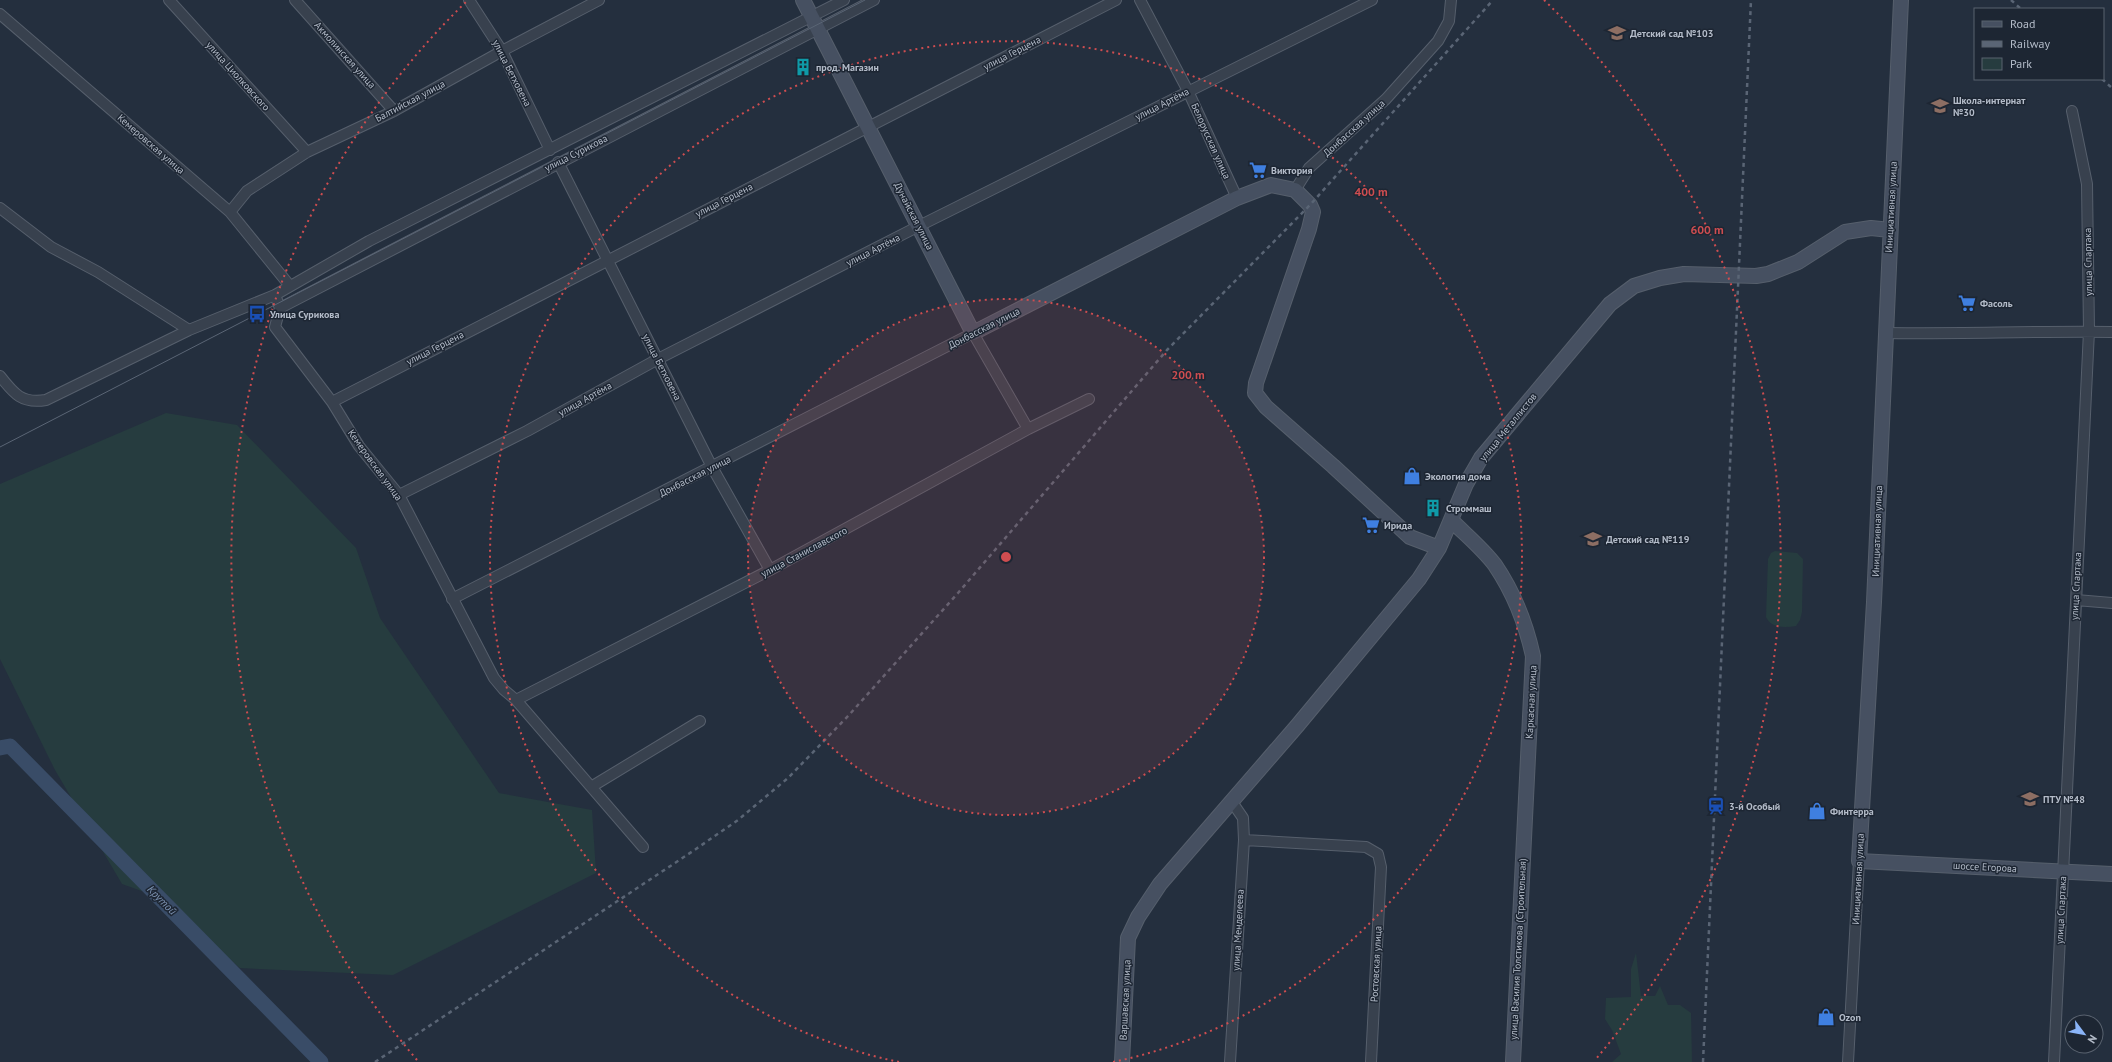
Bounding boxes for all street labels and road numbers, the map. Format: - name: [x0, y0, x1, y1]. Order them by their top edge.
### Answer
- street label: Акмолинская улица: [312, 19, 378, 91]
- street label: улица Герцена: [981, 33, 1043, 73]
- street label: улица Бетховена: [490, 37, 534, 109]
- street label: улица Циолковского: [203, 38, 273, 114]
- street label: Балтийская улица: [373, 77, 447, 125]
- street label: улица Артёма: [1133, 85, 1191, 123]
- street label: Донбасская улица: [1320, 97, 1388, 159]
- street label: Белорусская улица: [1188, 101, 1234, 181]
- street label: Кемеровская улица: [115, 111, 187, 177]
- street label: улица Сурикова: [542, 131, 610, 175]
- street label: Инициативная улица: [1882, 161, 1900, 253]
- street label: улица Герцена: [693, 180, 755, 220]
- street label: Дунайская улица: [891, 180, 937, 252]
- street label: улица Спартака: [2081, 228, 2095, 296]
- street label: улица Артёма: [844, 231, 902, 269]
- street label: Донбасская улица: [946, 304, 1022, 352]
- street label: улица Герцена: [404, 328, 466, 368]
- street label: улица Бетховена: [640, 331, 684, 403]
- street label: улица Артёма: [556, 379, 614, 419]
- street label: улица Металлистов: [1476, 390, 1540, 464]
- street label: Кемеровская улица: [345, 427, 405, 503]
- street label: Донбасская улица: [657, 452, 733, 500]
- street label: Инициативная улица: [1869, 485, 1885, 577]
- street label: улица Станиславского: [759, 524, 849, 580]
- street label: улица Спартака: [2068, 552, 2084, 620]
- street label: Каркасная улица: [1523, 665, 1539, 739]
- street label: Инициативная улица: [1849, 833, 1867, 925]
- street label: улица Василия Толстикова (Строительная): [1507, 858, 1529, 1040]
- street label: шоссе Егорова: [1953, 859, 2017, 875]
- street label: улица Спартака: [2053, 876, 2069, 944]
- street label: улица Менделеева: [1229, 889, 1247, 971]
- street label: Ростовская улица: [1368, 926, 1384, 1002]
- street label: Варшавская улица: [1116, 959, 1134, 1041]

